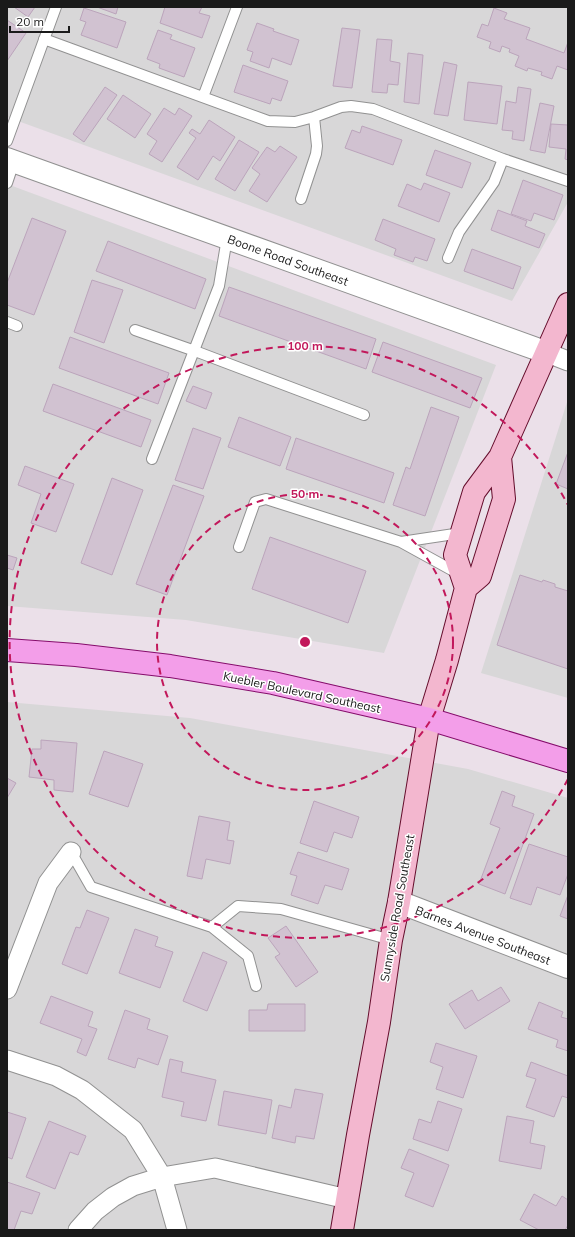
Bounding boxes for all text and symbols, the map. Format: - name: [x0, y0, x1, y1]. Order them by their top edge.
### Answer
- scale bar: [10, 8, 69, 34]
- text: 20 m: [16, 14, 44, 29]
- street label: Boone Road Southeast: [226, 231, 350, 289]
- text: 100 m: [287, 338, 323, 353]
- text: 50 m: [291, 486, 319, 501]
- centre of rings: [298, 635, 312, 649]
- street label: Kuebler Boulevard Southeast: [222, 668, 382, 716]
- street label: Sunnyside Road Southeast: [377, 833, 417, 983]
- street label: Barnes Avenue Southeast: [413, 902, 553, 968]

